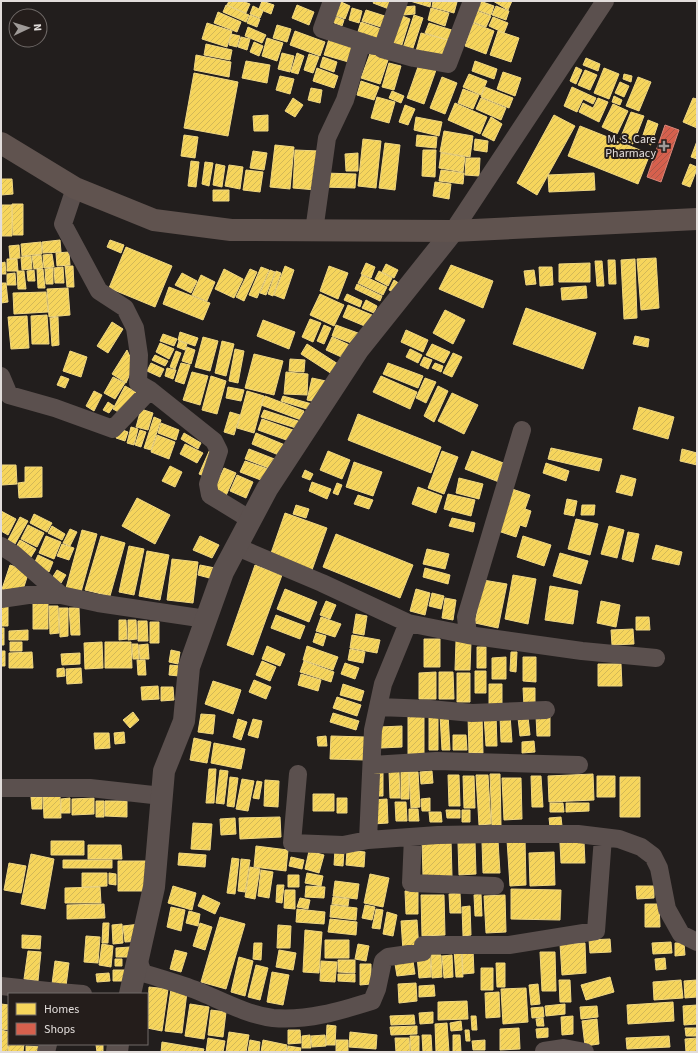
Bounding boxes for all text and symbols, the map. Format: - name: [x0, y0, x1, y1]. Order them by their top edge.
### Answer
- north arrow: [8, 8, 48, 48]
- text: N: [30, 23, 45, 32]
- place label: M. S. Care Pharmacy: [605, 131, 656, 162]
- marker: M. S. Care Pharmacy: [659, 141, 669, 151]
- legend: [8, 993, 148, 1045]
- text: Homes: [44, 1001, 79, 1018]
- text: Shops: [44, 1021, 75, 1038]

